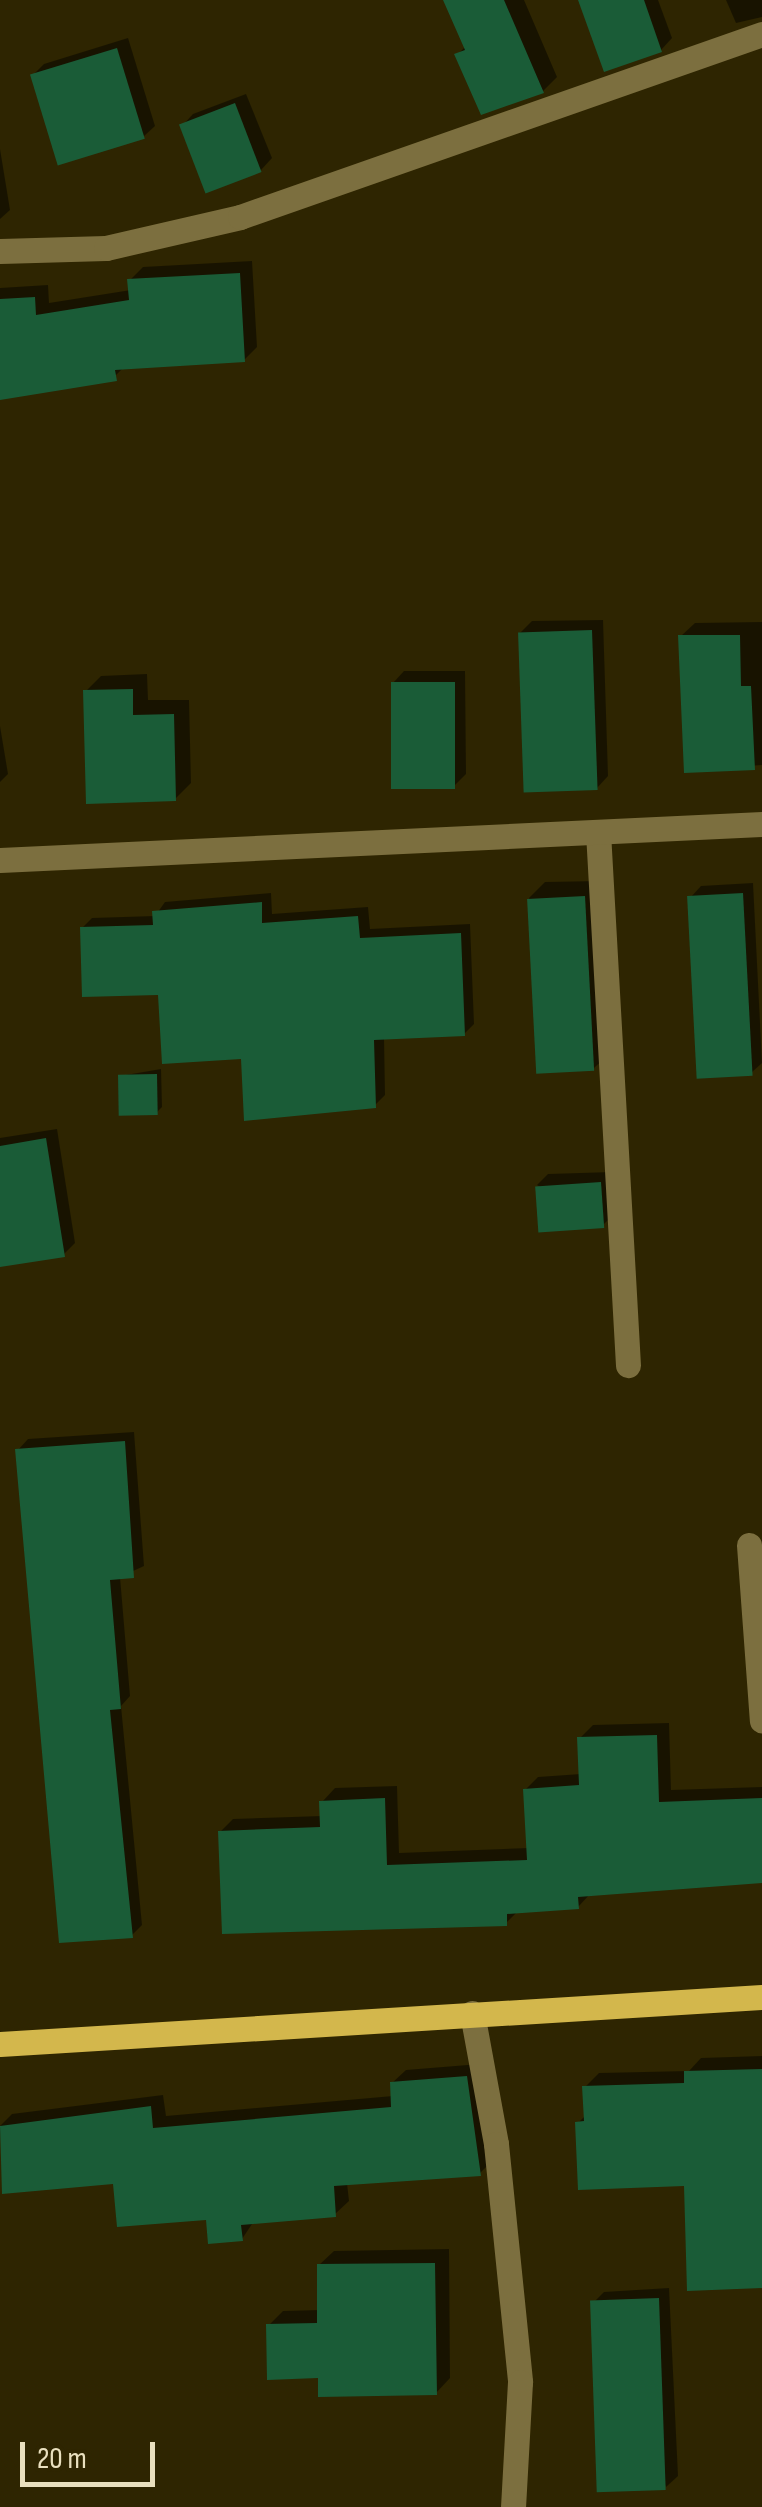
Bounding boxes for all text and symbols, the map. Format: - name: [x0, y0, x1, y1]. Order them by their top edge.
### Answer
- scale bar: [25, 2422, 160, 2484]
- text: 20 m: [37, 2441, 87, 2477]

